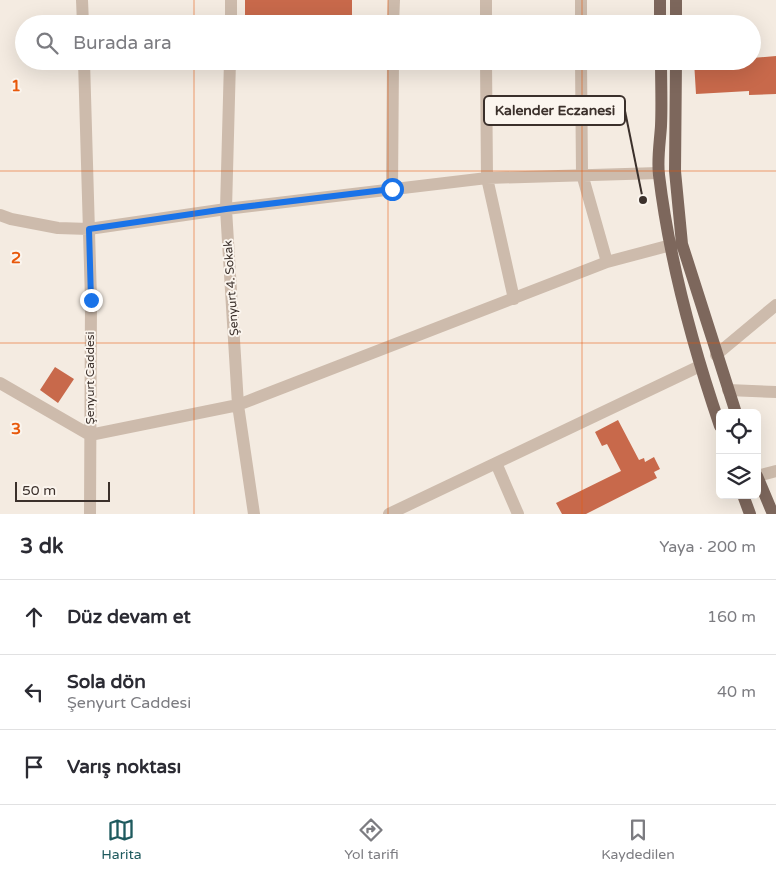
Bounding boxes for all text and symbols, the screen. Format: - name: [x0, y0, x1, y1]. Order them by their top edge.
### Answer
- search box: [15, 15, 761, 70]
- icon: search: [33, 29, 61, 57]
- text: Burada ara: [73, 32, 172, 54]
- text: 1: [11, 76, 21, 96]
- callout: Kalender Eczanesi: [484, 96, 625, 125]
- text: Kalender Eczanesi: [495, 102, 615, 119]
- route start: [381, 178, 404, 201]
- street label: Şenyurt 4. Sokak: [221, 239, 241, 336]
- text: 2: [11, 248, 21, 268]
- route end: [80, 289, 103, 312]
- street label: Şenyurt Caddesi: [83, 331, 97, 425]
- map controls: [716, 409, 761, 499]
- button: locate: [716, 409, 761, 454]
- text: 3: [11, 419, 21, 439]
- button: layers: [716, 454, 761, 499]
- scale bar: [15, 479, 110, 502]
- text: 50 m: [22, 482, 56, 499]
- text: 3 dk: [20, 534, 63, 559]
- text: Yaya · 200 m: [659, 537, 756, 557]
- icon: ahead: [20, 603, 48, 631]
- text: Düz devam et: [67, 606, 191, 628]
- text: 160 m: [707, 607, 756, 627]
- text: Sola dön: [67, 671, 146, 693]
- icon: left: [20, 678, 48, 706]
- text: 40 m: [717, 682, 756, 702]
- text: Şenyurt Caddesi: [67, 693, 191, 713]
- icon: arrive: [20, 753, 48, 781]
- text: Varış noktası: [67, 756, 181, 778]
- tab: Harita: [101, 816, 142, 863]
- tab: Yol tarifi: [344, 816, 399, 863]
- tab: Kaydedilen: [601, 816, 675, 863]

